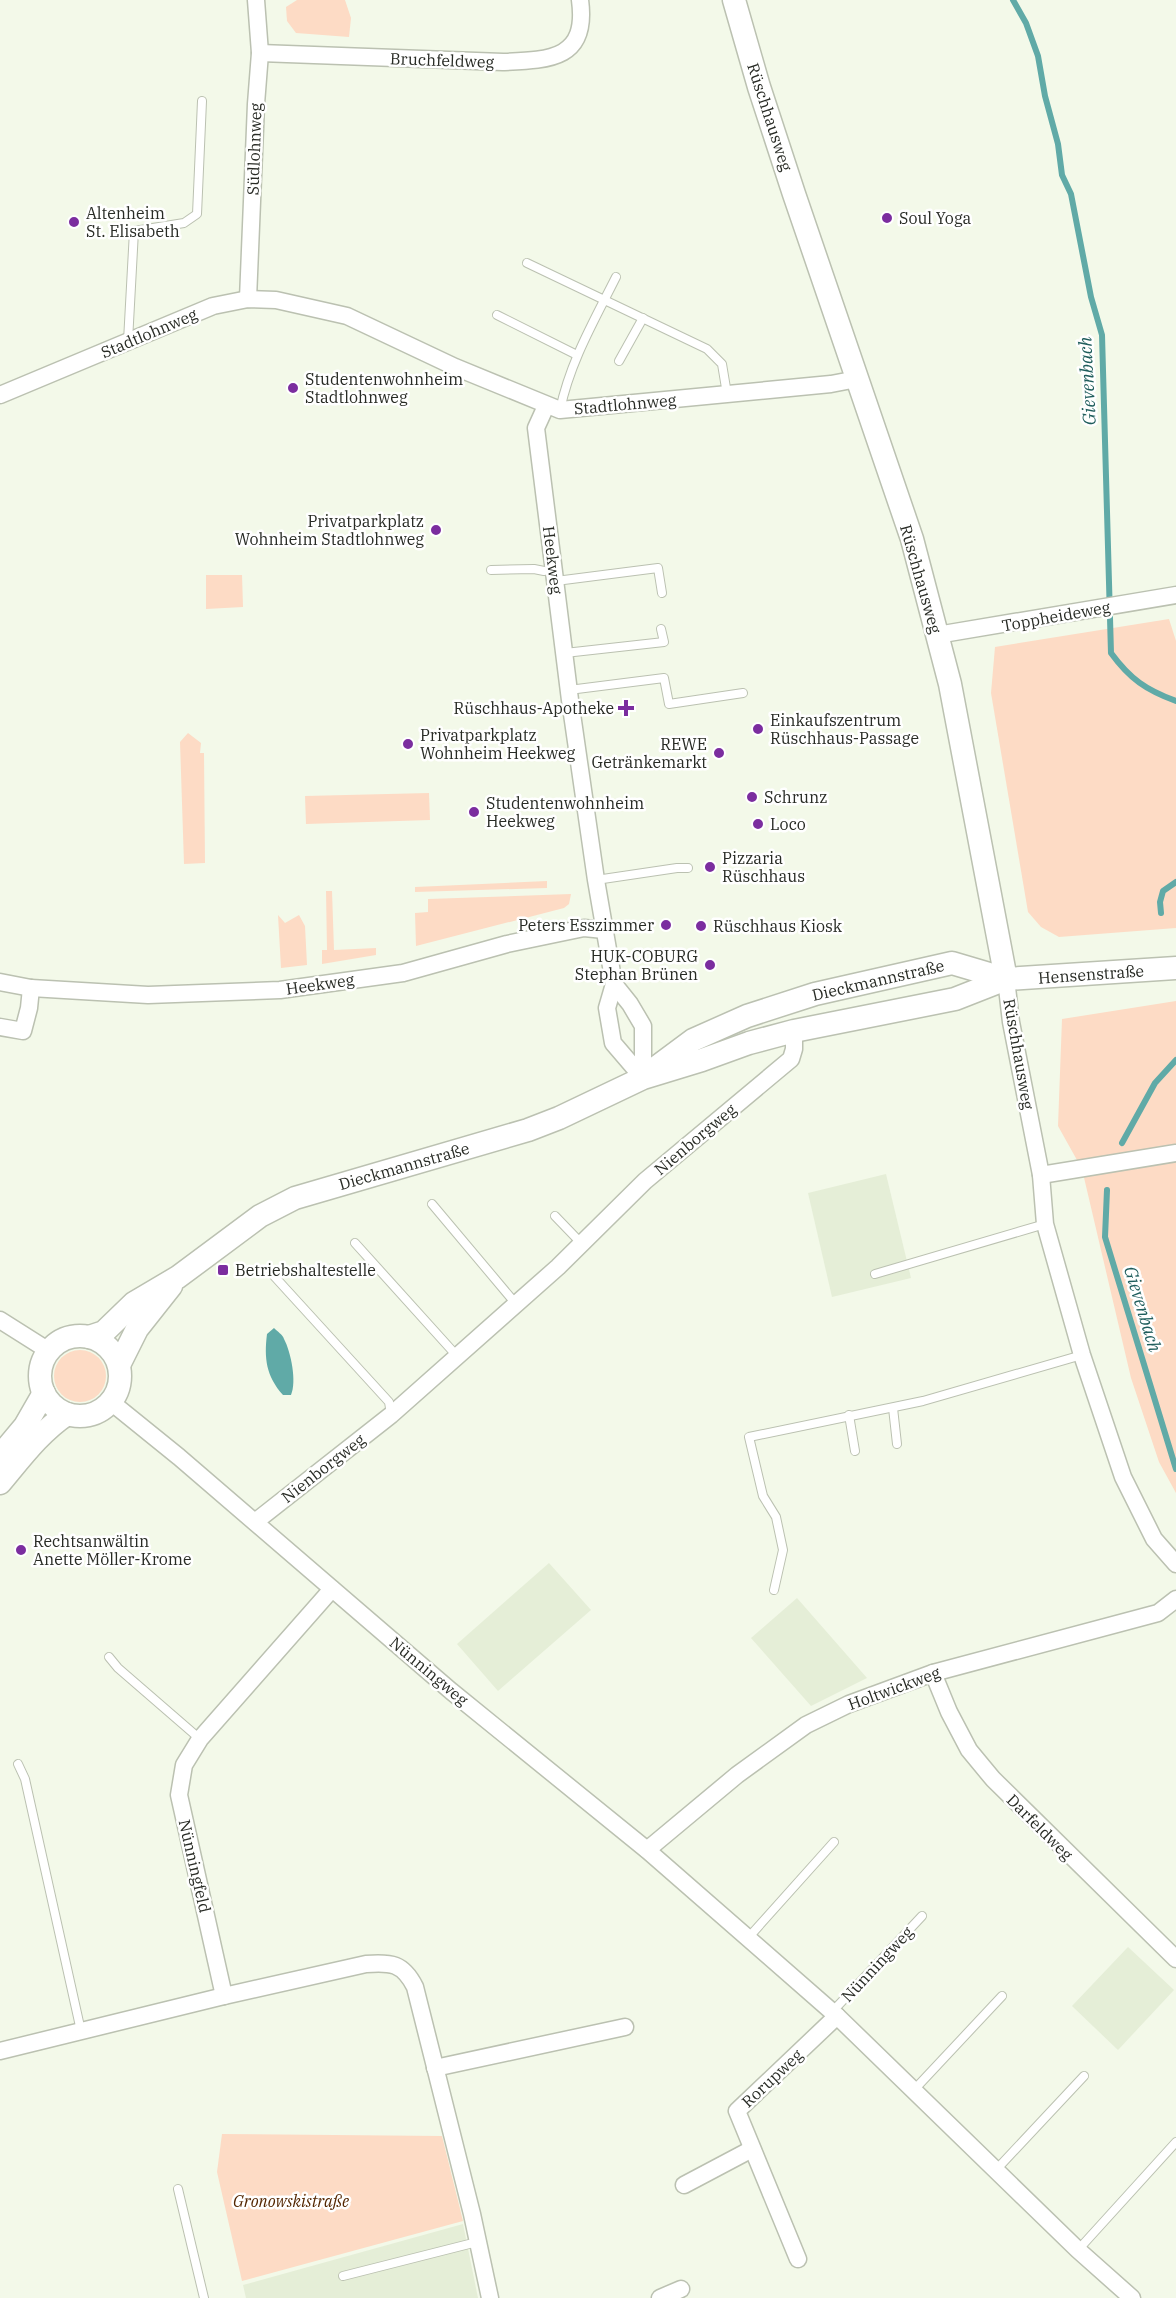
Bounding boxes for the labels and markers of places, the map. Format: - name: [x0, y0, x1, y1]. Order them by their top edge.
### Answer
- place label: Altenheim St. Elisabeth: [86, 203, 180, 241]
- place label: Soul Yoga: [899, 208, 972, 228]
- marker: Soul Yoga: [880, 211, 894, 225]
- marker: Altenheim St. Elisabeth: [67, 215, 81, 229]
- place label: Studentenwohnheim Stadtlohnweg: [305, 369, 463, 407]
- marker: Studentenwohnheim Stadtlohnweg: [286, 381, 300, 395]
- place label: Privatparkplatz Wohnheim Stadtlohnweg: [235, 511, 424, 549]
- marker: Privatparkplatz Wohnheim Stadtlohnweg: [429, 523, 443, 537]
- place label: Rüschhaus-Apotheke: [454, 698, 614, 718]
- marker: Rüschhaus-Apotheke: [619, 701, 633, 715]
- place label: Einkaufszentrum Rüschhaus-Passage: [770, 710, 919, 748]
- marker: Einkaufszentrum Rüschhaus-Passage: [751, 722, 765, 736]
- place label: Privatparkplatz Wohnheim Heekweg: [420, 725, 576, 763]
- place label: REWE Getränkemarkt: [592, 734, 707, 772]
- marker: Privatparkplatz Wohnheim Heekweg: [401, 737, 415, 751]
- marker: REWE Getränkemarkt: [712, 746, 726, 760]
- place label: Schrunz: [764, 787, 827, 807]
- marker: Schrunz: [745, 790, 759, 804]
- place label: Studentenwohnheim Heekweg: [486, 793, 644, 831]
- marker: Studentenwohnheim Heekweg: [467, 805, 481, 819]
- place label: Loco: [770, 814, 806, 834]
- marker: Loco: [751, 817, 765, 831]
- place label: Pizzaria Rüschhaus: [722, 848, 805, 886]
- marker: Pizzaria Rüschhaus: [703, 860, 717, 874]
- place label: Peters Esszimmer: [518, 915, 654, 935]
- place label: Rüschhaus Kiosk: [713, 916, 843, 936]
- marker: Peters Esszimmer: [659, 918, 673, 932]
- marker: Rüschhaus Kiosk: [694, 919, 708, 933]
- place label: HUK-COBURG Stephan Brünen: [575, 946, 698, 984]
- marker: HUK-COBURG Stephan Brünen: [703, 958, 717, 972]
- place label: Betriebshaltestelle: [235, 1260, 376, 1280]
- marker: Betriebshaltestelle: [216, 1263, 230, 1277]
- place label: Rechtsanwältin Anette Möller-Krome: [33, 1531, 192, 1569]
- marker: Rechtsanwältin Anette Möller-Krome: [14, 1543, 28, 1557]

